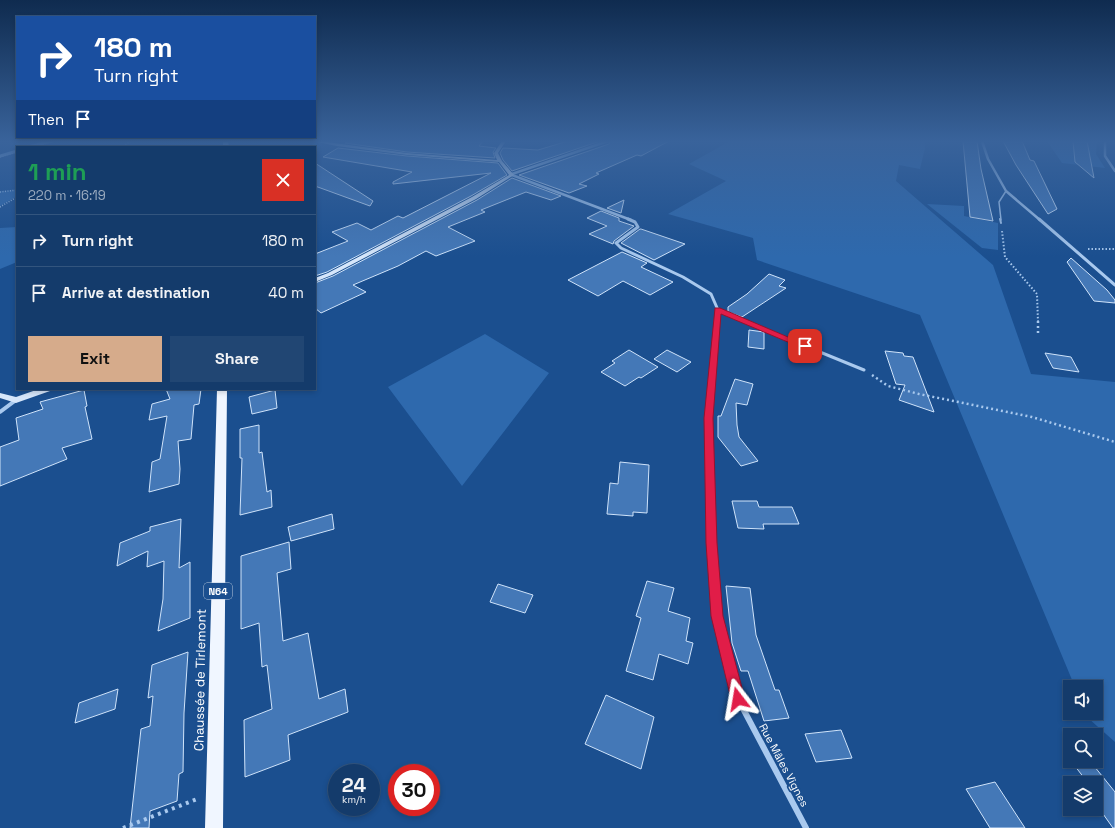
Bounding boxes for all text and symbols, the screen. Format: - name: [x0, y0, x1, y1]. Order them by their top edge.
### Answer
- text: 180 m: [94, 29, 173, 65]
- icon: right: [28, 32, 80, 84]
- text: Turn right: [94, 64, 178, 87]
- icon: arrive: [72, 108, 94, 130]
- text: Then: [28, 110, 64, 129]
- text: 1 min: [28, 156, 87, 187]
- button: close: [262, 159, 304, 201]
- text: 220 m · 16:19: [28, 187, 106, 204]
- icon: right: [28, 230, 50, 252]
- text: Turn right: [62, 231, 133, 250]
- text: 180 m: [262, 231, 304, 250]
- icon: arrive: [28, 282, 50, 304]
- text: Arrive at destination: [62, 283, 210, 302]
- text: 40 m: [268, 283, 304, 302]
- pin: [788, 329, 822, 363]
- icon: arrive: [794, 335, 816, 357]
- button: Exit: [28, 336, 162, 382]
- button: Share: [170, 336, 304, 382]
- road number: N64: [204, 583, 232, 599]
- street label: Chaussée de Tirlemont: [190, 609, 210, 751]
- position arrow: [717, 678, 759, 720]
- map controls: [1063, 680, 1103, 816]
- button: sound: [1063, 680, 1103, 720]
- street label: Rue Mâles Vignes: [756, 721, 812, 809]
- button: search: [1063, 728, 1103, 768]
- speed limit sign: 30: [388, 764, 440, 816]
- text: 24: [342, 772, 366, 798]
- button: layers: [1063, 776, 1103, 816]
- text: km/h: [342, 793, 366, 806]

